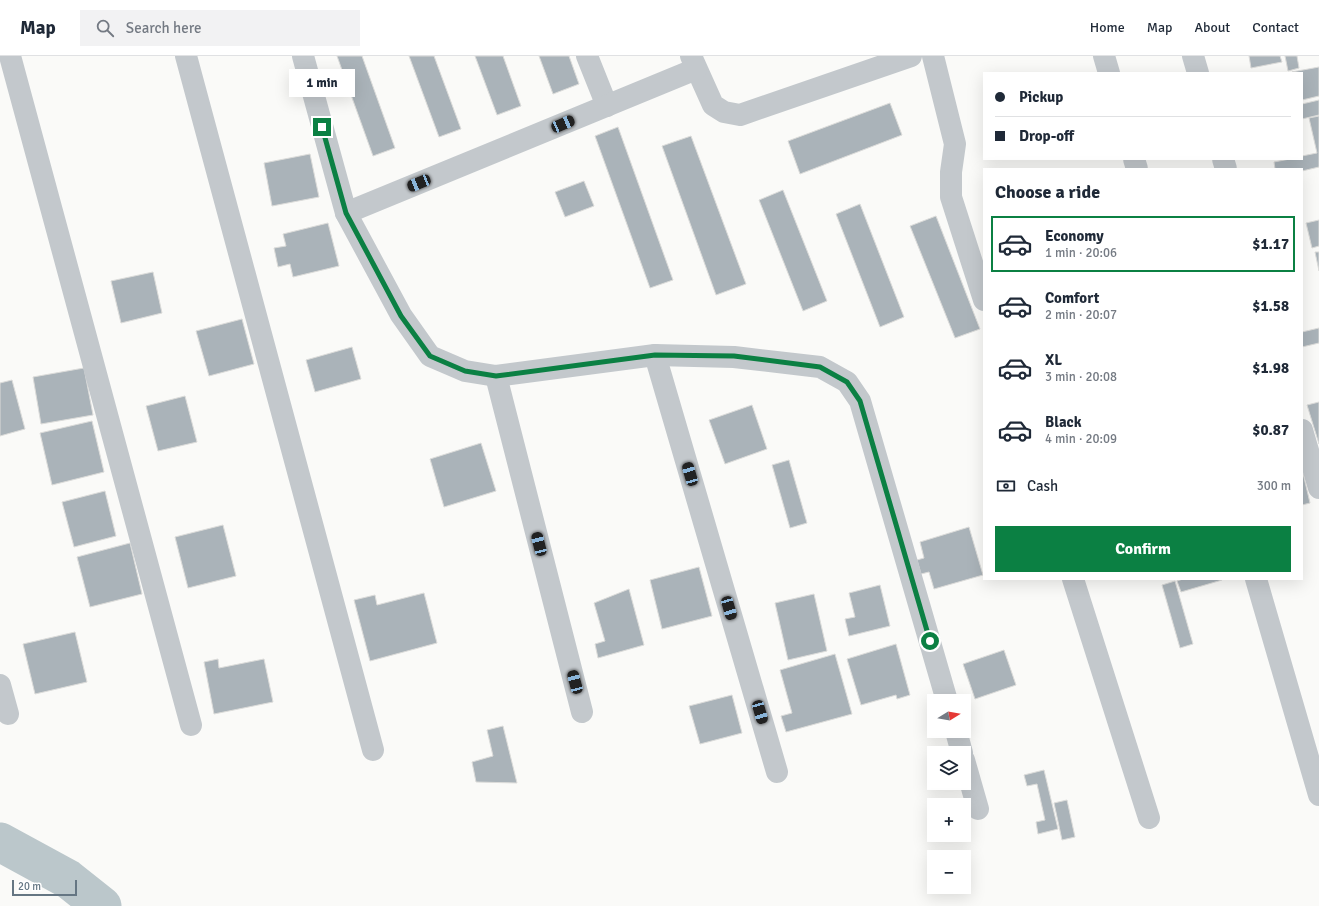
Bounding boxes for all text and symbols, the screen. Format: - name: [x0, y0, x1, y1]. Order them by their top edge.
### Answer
- search box: [80, 10, 360, 46]
- text: Map: [20, 16, 56, 40]
- icon: search: [94, 17, 116, 39]
- text: Search here: [126, 19, 201, 37]
- text: Home: [1090, 19, 1125, 36]
- text: Map: [1147, 19, 1172, 36]
- text: About: [1194, 19, 1230, 36]
- text: Contact: [1252, 19, 1299, 36]
- callout: 1 min: [289, 69, 355, 97]
- text: 1 min: [306, 75, 338, 91]
- text: Pickup: [1019, 88, 1063, 106]
- car: [550, 114, 576, 134]
- route end: [313, 118, 331, 136]
- text: Drop-off: [1019, 127, 1074, 145]
- car: [406, 173, 432, 193]
- text: Choose a ride: [995, 181, 1100, 203]
- icon: car: [997, 226, 1033, 262]
- text: Economy: [1045, 227, 1104, 245]
- text: $1.17: [1252, 235, 1289, 253]
- text: 1 min · 20:06: [1045, 245, 1117, 261]
- icon: car: [997, 288, 1033, 324]
- text: Comfort: [1045, 289, 1099, 307]
- text: $1.58: [1252, 297, 1289, 315]
- text: 2 min · 20:07: [1045, 307, 1117, 323]
- icon: car: [997, 350, 1033, 386]
- text: XL: [1045, 351, 1062, 369]
- text: $1.98: [1252, 359, 1289, 377]
- text: 3 min · 20:08: [1045, 369, 1117, 385]
- icon: car: [997, 412, 1033, 448]
- text: Black: [1045, 413, 1082, 431]
- text: $0.87: [1252, 421, 1289, 439]
- text: 4 min · 20:09: [1045, 431, 1117, 447]
- car: [681, 461, 699, 487]
- icon: cash: [995, 475, 1017, 497]
- text: Cash: [1027, 477, 1058, 495]
- text: 300 m: [1257, 478, 1291, 494]
- button: Confirm: [995, 526, 1291, 572]
- car: [530, 531, 548, 557]
- car: [720, 595, 738, 621]
- route start: [921, 632, 939, 650]
- car: [566, 669, 584, 695]
- north arrow: [927, 694, 971, 738]
- map controls: [927, 694, 971, 894]
- car: [751, 699, 769, 725]
- button: layers: [927, 746, 971, 790]
- button: +: [927, 798, 971, 842]
- button: −: [927, 850, 971, 894]
- scale bar: [12, 878, 77, 897]
- text: 20 m: [18, 880, 41, 893]

